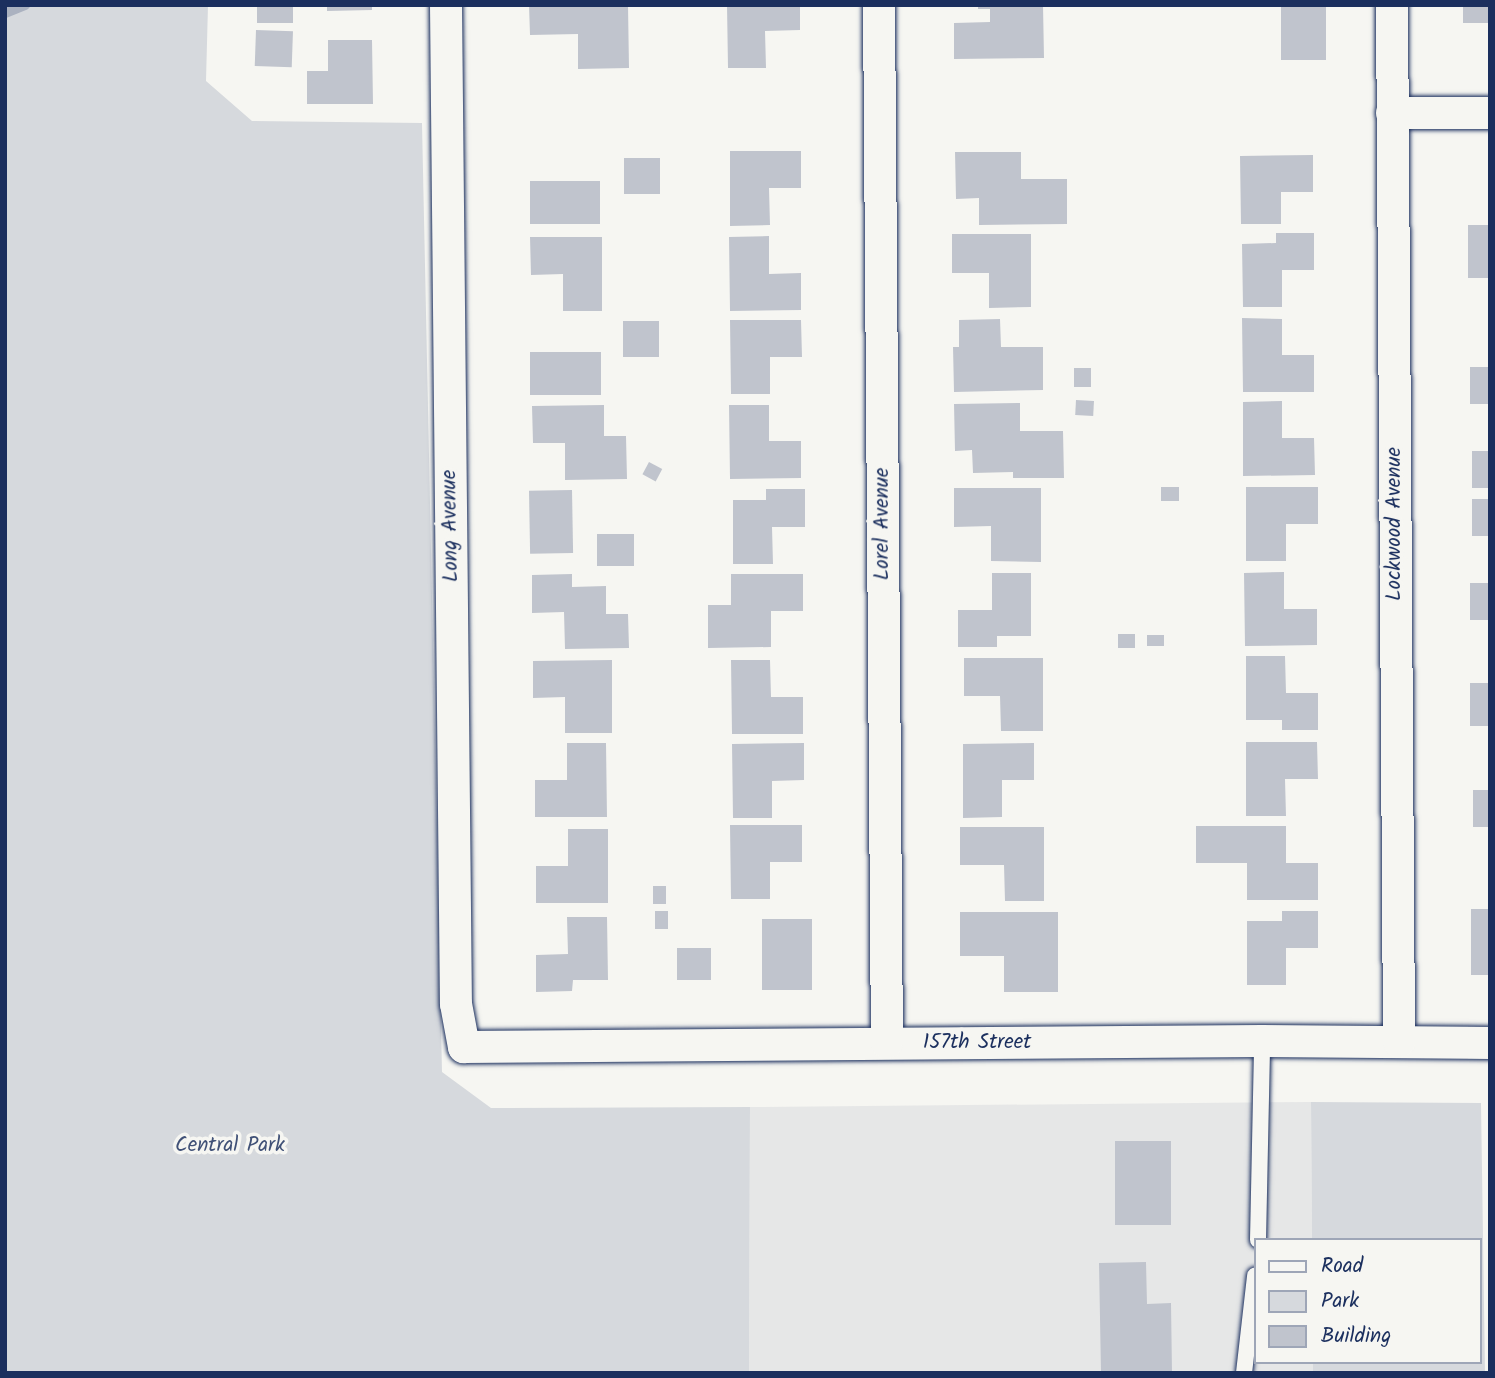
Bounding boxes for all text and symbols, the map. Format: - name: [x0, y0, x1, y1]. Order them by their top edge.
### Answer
- street label: Lockwood Avenue: [1382, 447, 1408, 601]
- street label: Lorel Avenue: [870, 468, 896, 580]
- street label: Long Avenue: [437, 470, 465, 582]
- street label: 157th Street: [923, 1030, 1031, 1056]
- park label: Central Park: [175, 1133, 285, 1159]
- legend: [1254, 1238, 1481, 1364]
- text: Road: [1321, 1250, 1363, 1283]
- text: Park: [1321, 1285, 1359, 1318]
- text: Building: [1321, 1320, 1391, 1353]

